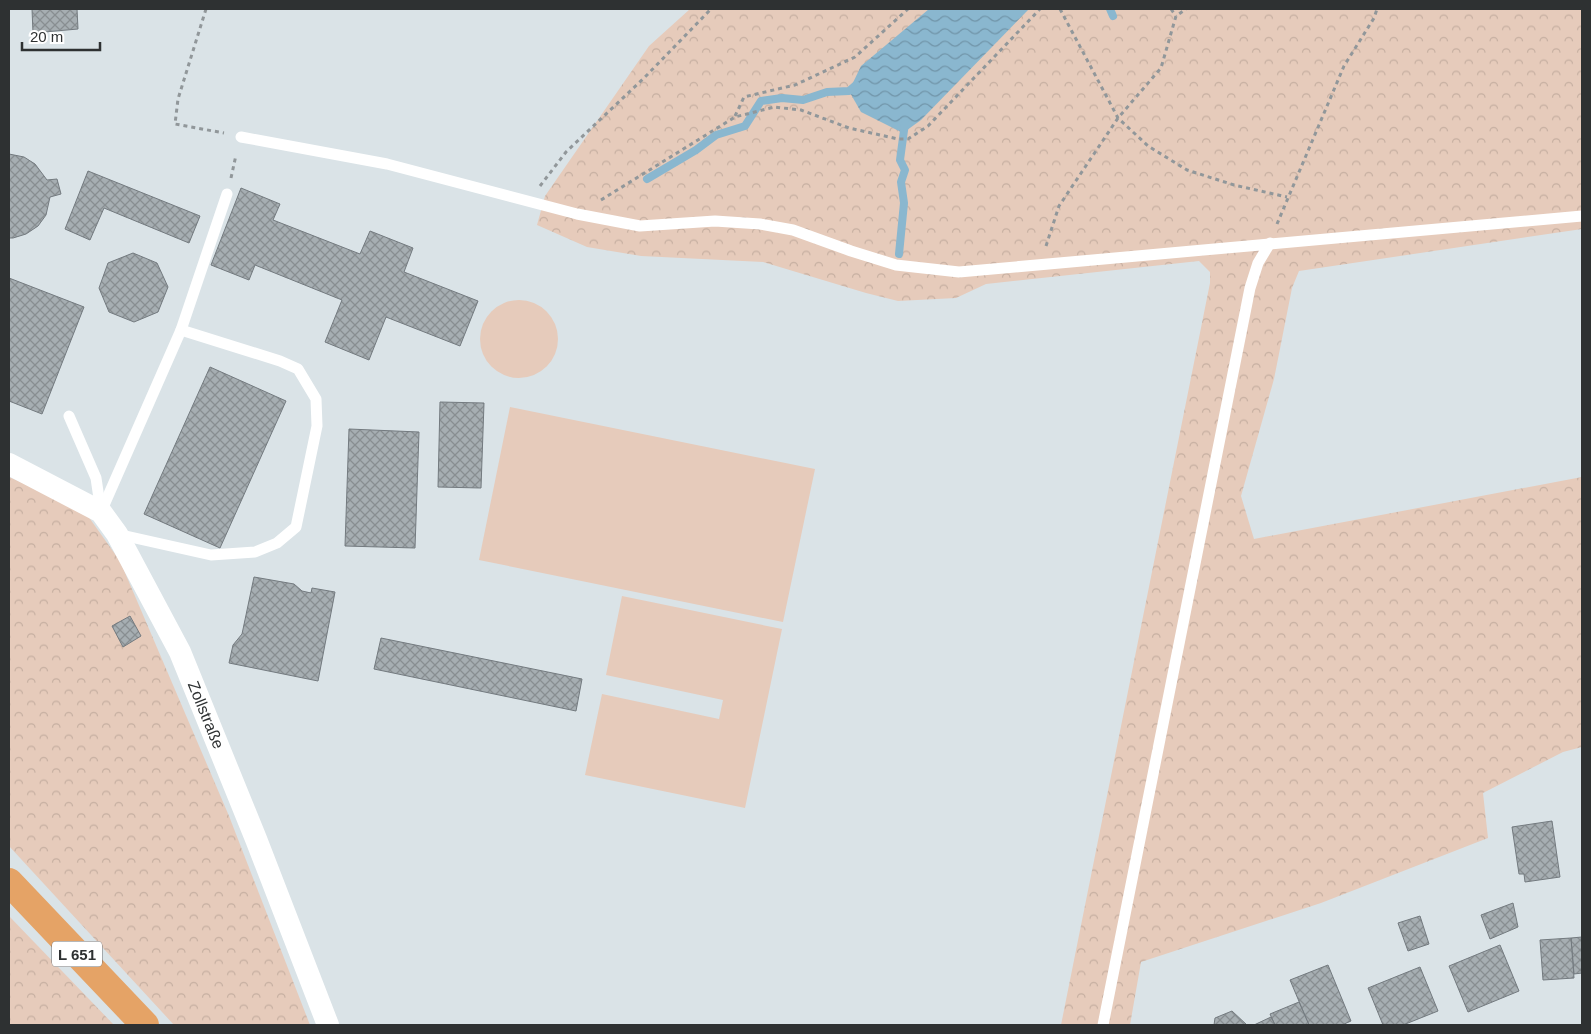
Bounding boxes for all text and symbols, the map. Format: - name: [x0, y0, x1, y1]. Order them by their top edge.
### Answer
- scale bar: [22, 20, 100, 52]
- text: 20 m: [30, 28, 63, 45]
- street label: Zollstraße: [185, 679, 227, 751]
- road number: L 651: [52, 942, 102, 966]

